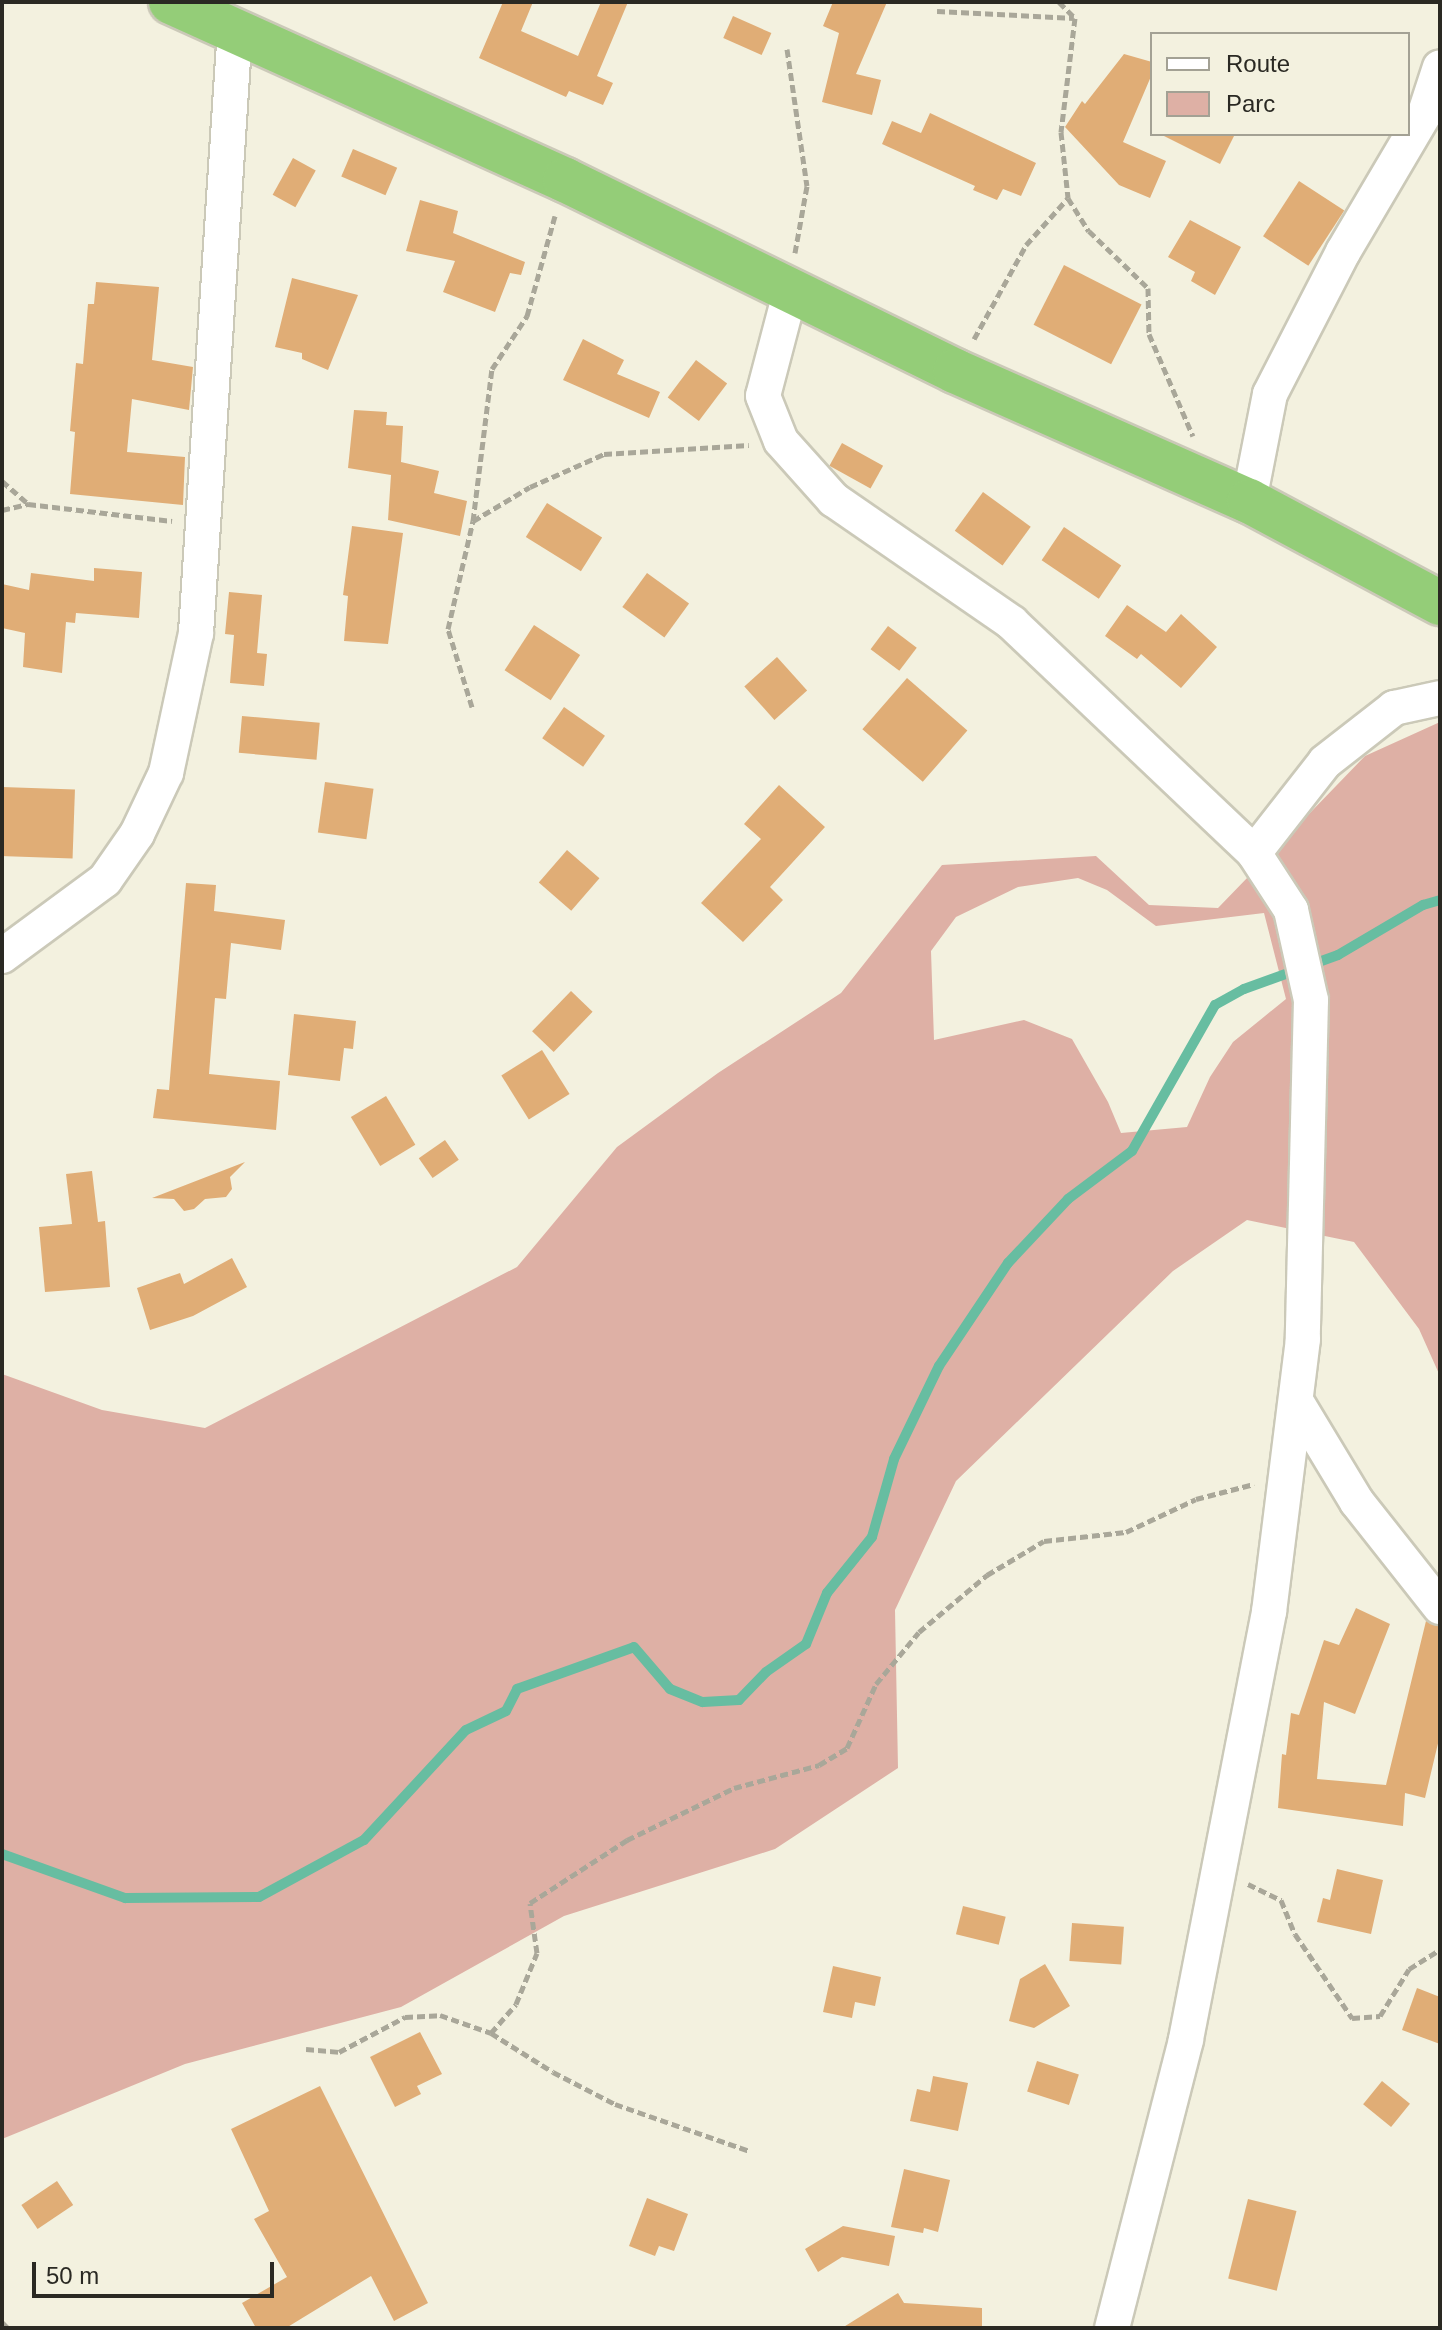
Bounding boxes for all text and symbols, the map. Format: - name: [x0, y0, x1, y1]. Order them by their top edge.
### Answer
- legend: [1150, 32, 1410, 136]
- text: Route: [1226, 50, 1290, 77]
- text: Parc: [1226, 90, 1275, 117]
- scale bar: [36, 2246, 278, 2296]
- text: 50 m: [46, 2262, 99, 2289]

